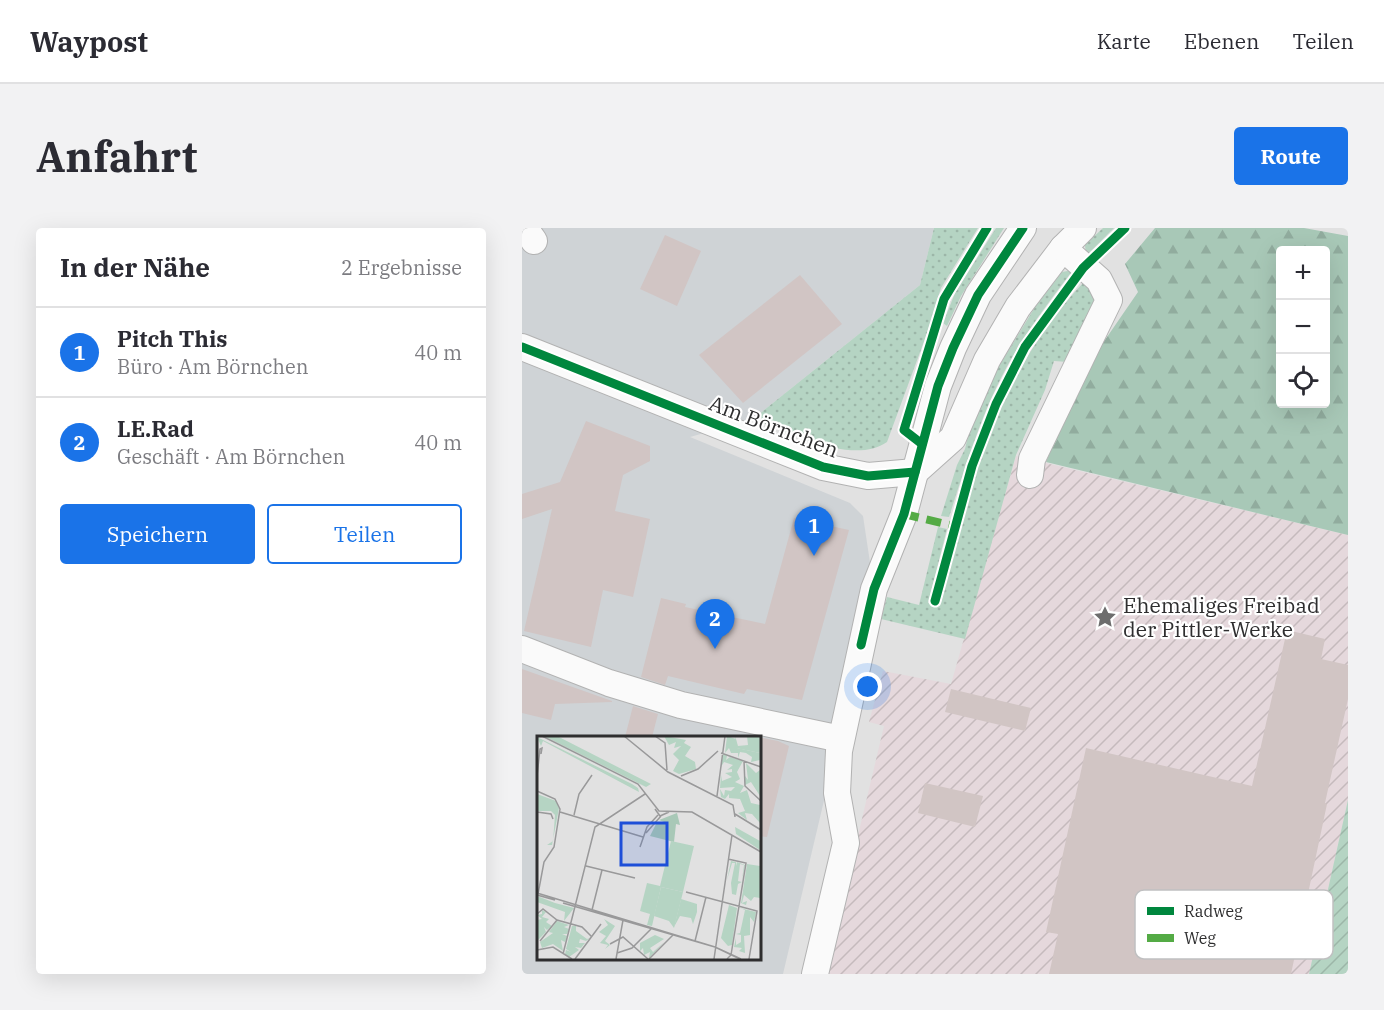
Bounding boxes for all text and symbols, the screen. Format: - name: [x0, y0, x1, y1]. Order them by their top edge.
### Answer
- text: Waypost: [30, 23, 148, 60]
- text: Karte: [1097, 27, 1151, 55]
- text: Ebenen: [1184, 27, 1259, 55]
- text: Teilen: [1292, 27, 1354, 55]
- button: Route: [1234, 127, 1348, 185]
- text: Anfahrt: [36, 129, 197, 184]
- map controls: [1276, 246, 1330, 408]
- button: +: [1276, 246, 1330, 300]
- text: In der Nähe: [60, 250, 210, 284]
- text: 2 Ergebnisse: [341, 254, 462, 281]
- button: −: [1276, 300, 1330, 354]
- text: Pitch This: [117, 324, 227, 353]
- text: 1: [74, 339, 86, 366]
- text: 40 m: [414, 339, 462, 366]
- text: Büro · Am Börnchen: [117, 353, 309, 380]
- button: locate: [1276, 354, 1330, 408]
- street label: Am Börnchen: [705, 388, 843, 464]
- text: LE.Rad: [117, 414, 194, 443]
- text: 2: [74, 429, 86, 456]
- text: 40 m: [414, 429, 462, 456]
- text: Geschäft · Am Börnchen: [117, 443, 345, 470]
- button: Speichern: [60, 504, 255, 564]
- button: Teilen: [267, 504, 462, 564]
- pin: 1: [794, 506, 834, 556]
- place label: Ehemaliges Freibad der Pittler-Werke: [1123, 591, 1320, 643]
- pin: 2: [696, 600, 734, 649]
- place icon: Ehemaliges Freibad der Pittler-Werke: [1092, 604, 1118, 630]
- your location: [853, 672, 882, 701]
- inset map: [537, 736, 760, 959]
- legend: [1135, 890, 1333, 959]
- text: Radweg: [1184, 901, 1243, 921]
- text: Weg: [1184, 928, 1216, 948]

